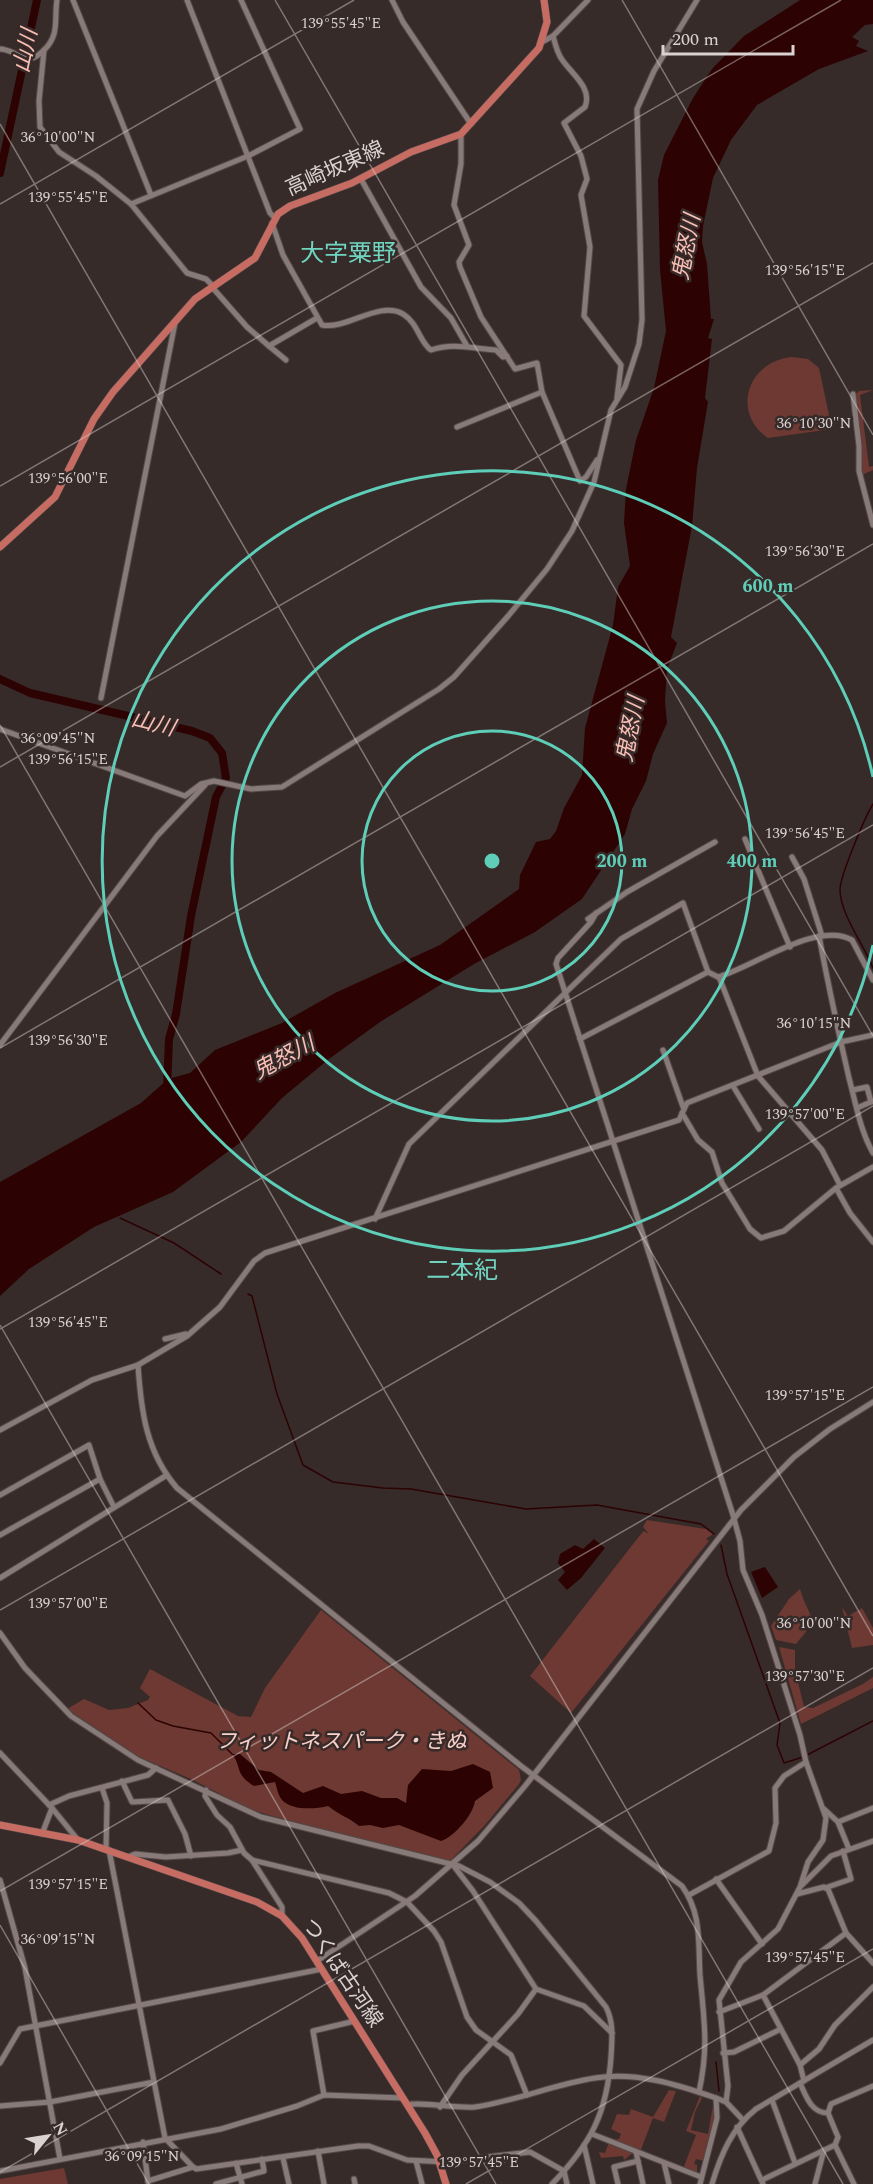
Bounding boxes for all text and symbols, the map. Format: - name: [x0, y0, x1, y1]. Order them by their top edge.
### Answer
- text: 139°55'45"E: [301, 12, 381, 35]
- scale bar: [663, 18, 794, 56]
- water label: 山川: [5, 24, 47, 76]
- text: 200 m: [672, 26, 719, 53]
- text: 36°10'00"N: [21, 126, 96, 149]
- street label: 高崎坂東線: [281, 133, 389, 205]
- text: 139°55'45"E: [28, 186, 108, 209]
- water label: 鬼怒川: [665, 210, 710, 283]
- district label: 大字粟野: [300, 236, 396, 272]
- text: 139°56'15"E: [765, 259, 845, 282]
- text: 36°10'30"N: [777, 412, 852, 435]
- text: 139°56'00"E: [28, 467, 108, 490]
- text: 139°56'30"E: [765, 540, 845, 563]
- text: 600 m: [742, 573, 794, 600]
- water label: 鬼怒川: [609, 692, 654, 765]
- water label: 山川: [128, 703, 180, 746]
- text: 36°09'45"N: [21, 727, 96, 750]
- text: 139°56'15"E: [28, 748, 108, 771]
- text: 139°56'45"E: [765, 822, 845, 845]
- text: 200 m: [596, 848, 648, 875]
- text: 400 m: [726, 848, 778, 875]
- centre of rings: [482, 851, 502, 871]
- text: 36°10'15"N: [777, 1012, 852, 1035]
- water label: 鬼怒川: [247, 1027, 323, 1088]
- text: 139°56'30"E: [28, 1029, 108, 1052]
- text: 139°57'00"E: [765, 1103, 845, 1126]
- district label: 二本紀: [426, 1253, 498, 1289]
- text: 139°56'45"E: [28, 1311, 108, 1334]
- text: 139°57'15"E: [765, 1384, 845, 1407]
- text: 139°57'00"E: [28, 1592, 108, 1615]
- text: 36°10'00"N: [777, 1612, 852, 1635]
- text: 139°57'30"E: [765, 1665, 845, 1688]
- park label: フィットネスパーク・きぬ: [215, 1726, 467, 1758]
- text: 139°57'15"E: [28, 1873, 108, 1896]
- street label: つくば古河線: [294, 1912, 390, 2034]
- text: 36°09'15"N: [21, 1928, 96, 1951]
- text: 139°57'45"E: [765, 1946, 845, 1969]
- north arrow: [18, 2106, 78, 2166]
- text: N: [46, 2117, 74, 2141]
- text: 36°09'15"N: [105, 2145, 180, 2168]
- text: 139°57'45"E: [439, 2151, 519, 2174]

